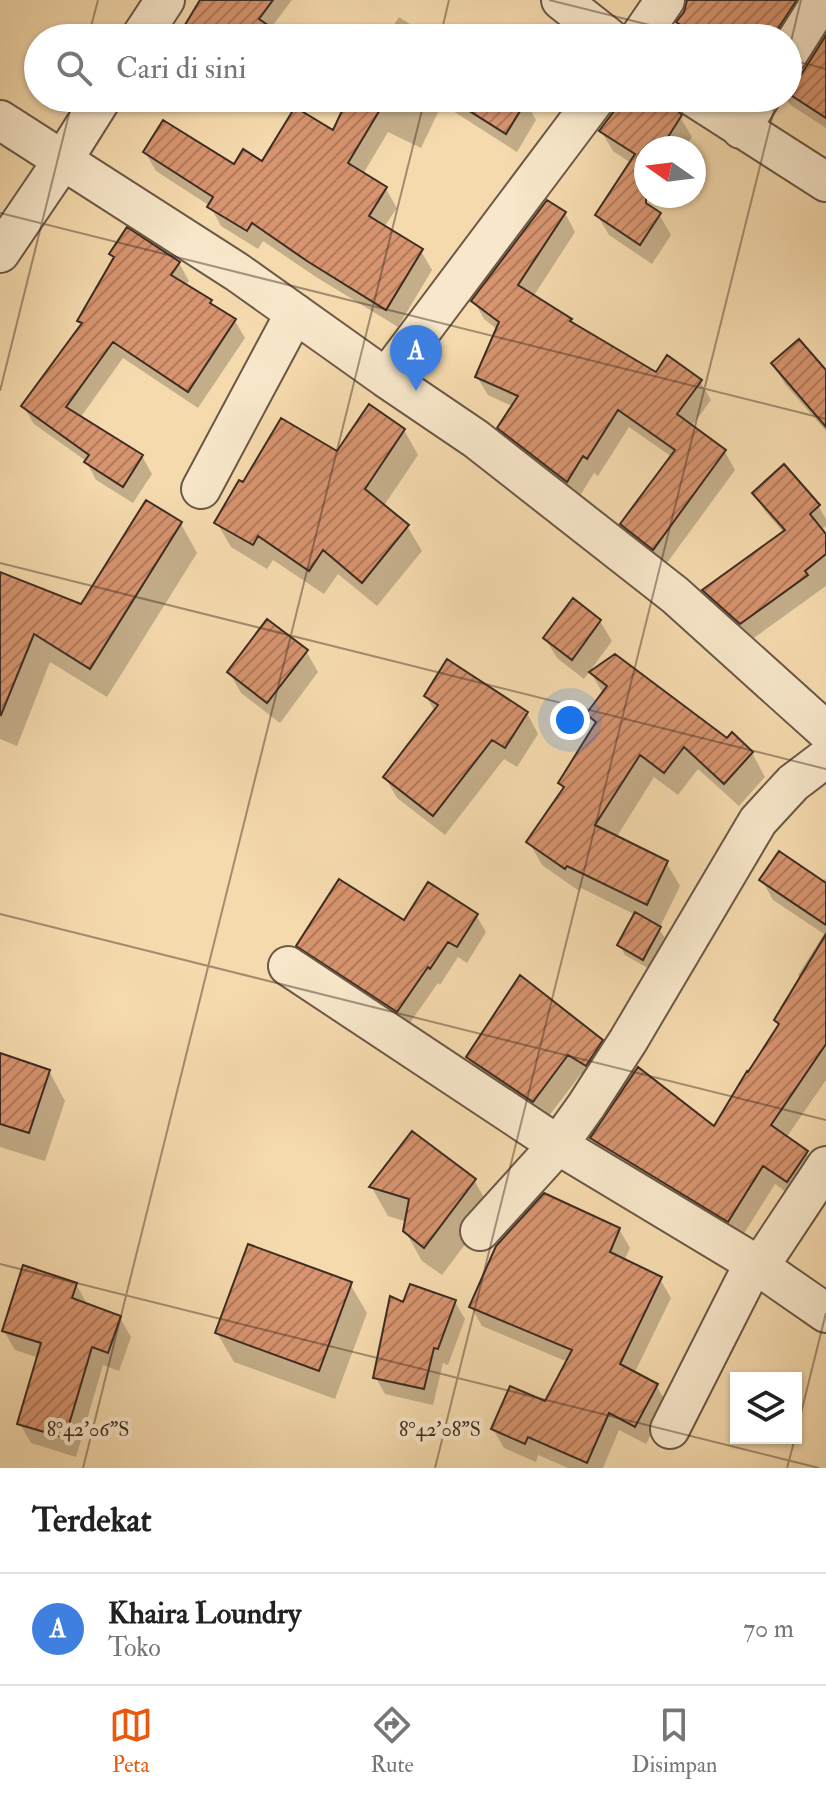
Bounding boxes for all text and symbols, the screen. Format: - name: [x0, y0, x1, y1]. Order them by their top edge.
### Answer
- search box: [24, 24, 802, 112]
- icon: search: [52, 46, 96, 90]
- text: Cari di sini: [116, 50, 246, 87]
- north arrow: [634, 136, 706, 208]
- pin: A: [390, 325, 442, 391]
- your location: [550, 700, 590, 740]
- map controls: [730, 1372, 802, 1444]
- button: layers: [730, 1372, 802, 1444]
- text: 8°42'06"S: [47, 1417, 129, 1442]
- text: 8°42'08"S: [399, 1417, 481, 1442]
- text: Terdekat: [32, 1499, 152, 1542]
- text: Khaira Loundry: [108, 1595, 301, 1632]
- text: A: [50, 1613, 66, 1645]
- text: 70 m: [743, 1613, 794, 1645]
- text: Toko: [108, 1632, 161, 1664]
- tab: Peta: [109, 1703, 153, 1779]
- tab: Rute: [370, 1703, 414, 1779]
- tab: Disimpan: [632, 1703, 717, 1779]

